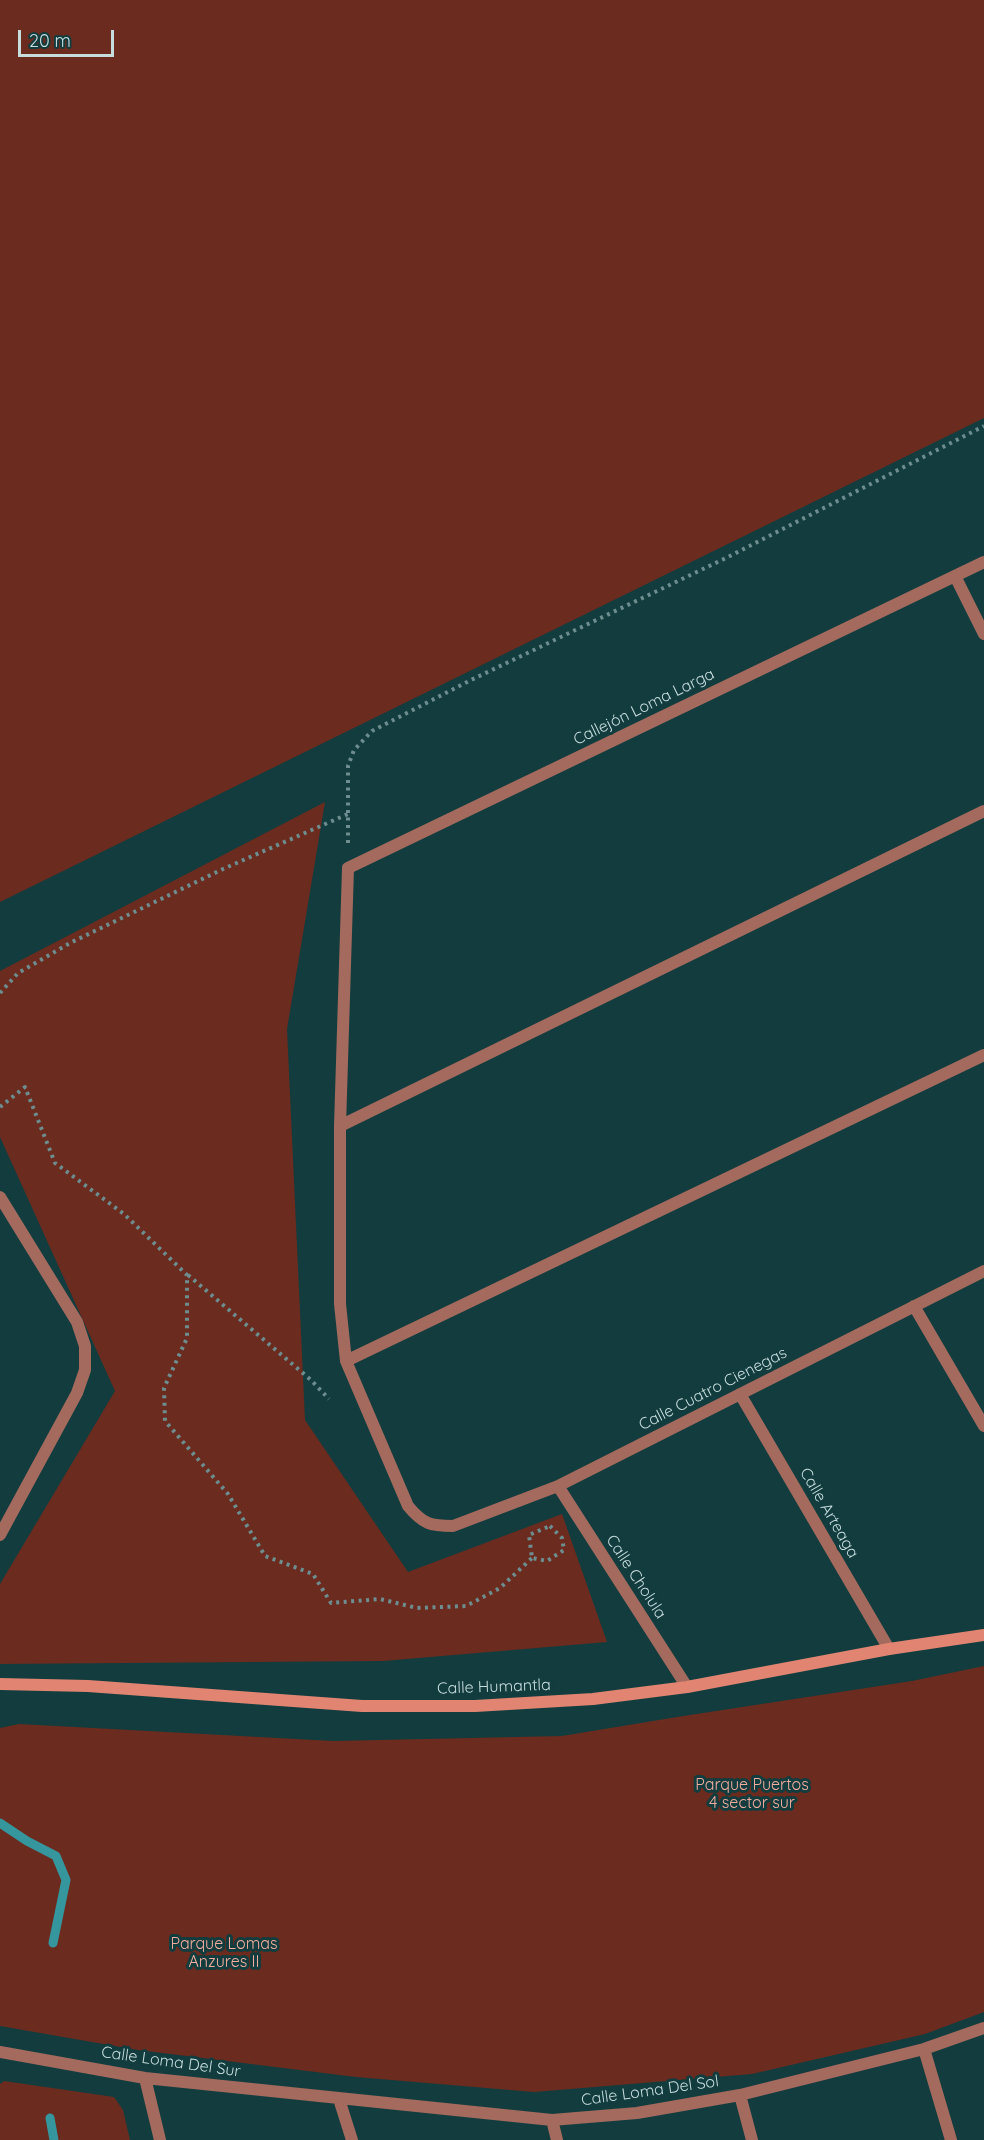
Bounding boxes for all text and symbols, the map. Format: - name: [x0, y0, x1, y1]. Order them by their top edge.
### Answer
- scale bar: [21, 18, 117, 56]
- text: 20 m: [29, 29, 71, 52]
- street label: Callejón Loma Larga: [570, 664, 718, 750]
- street label: Calle Cuatro Cienegas: [636, 1343, 790, 1435]
- street label: Calle Arteaga: [795, 1464, 863, 1562]
- street label: Calle Cholula: [602, 1532, 670, 1622]
- street label: Calle Humantla: [437, 1675, 551, 1699]
- park label: Parque Puertos 4 sector sur: [695, 1775, 809, 1813]
- park label: Parque Lomas Anzures II: [170, 1934, 278, 1972]
- street label: Calle Loma Del Sur: [100, 2043, 242, 2081]
- street label: Calle Loma Del Sol: [580, 2072, 720, 2110]

